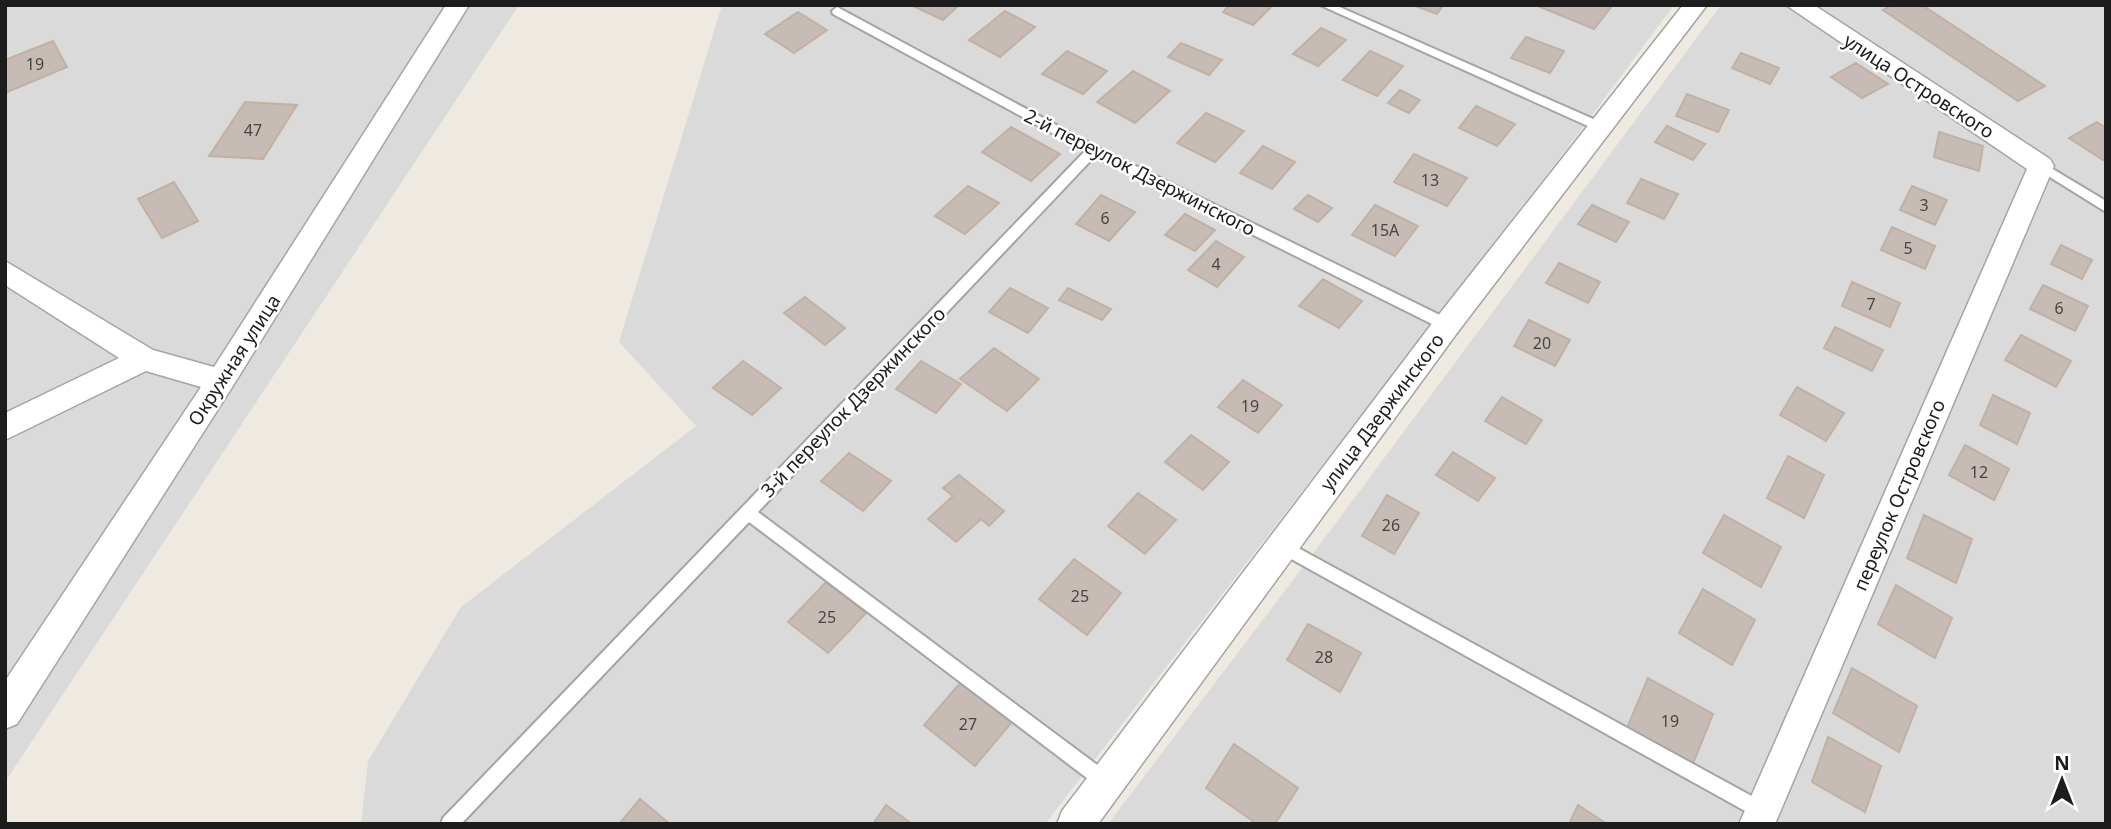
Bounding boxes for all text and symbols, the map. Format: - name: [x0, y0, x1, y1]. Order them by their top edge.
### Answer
- street label: улица Островского: [1839, 27, 1999, 145]
- house number: 19: [26, 53, 44, 75]
- street label: 2-й переулок Дзержинского: [1020, 102, 1260, 242]
- house number: 47: [244, 119, 262, 141]
- house number: 13: [1421, 169, 1439, 191]
- house number: 3: [1919, 194, 1929, 216]
- house number: 6: [1100, 207, 1110, 229]
- house number: 15А: [1371, 219, 1400, 241]
- house number: 5: [1903, 237, 1913, 259]
- house number: 4: [1211, 253, 1221, 275]
- street label: Окружная улица: [182, 289, 286, 431]
- house number: 7: [1866, 293, 1876, 315]
- house number: 6: [2054, 297, 2064, 319]
- street label: 3-й переулок Дзержинского: [755, 301, 951, 503]
- street label: улица Дзержинского: [1314, 328, 1450, 496]
- house number: 20: [1533, 332, 1551, 354]
- house number: 19: [1241, 395, 1259, 417]
- street label: переулок Островского: [1847, 395, 1951, 595]
- house number: 12: [1970, 461, 1988, 483]
- house number: 26: [1382, 514, 1400, 536]
- house number: 25: [1071, 585, 1089, 607]
- house number: 25: [818, 606, 836, 628]
- house number: 28: [1315, 646, 1333, 668]
- house number: 19: [1661, 710, 1679, 732]
- house number: 27: [959, 713, 977, 735]
- north arrow: [2027, 745, 2097, 815]
- text: N: [2054, 750, 2070, 776]

